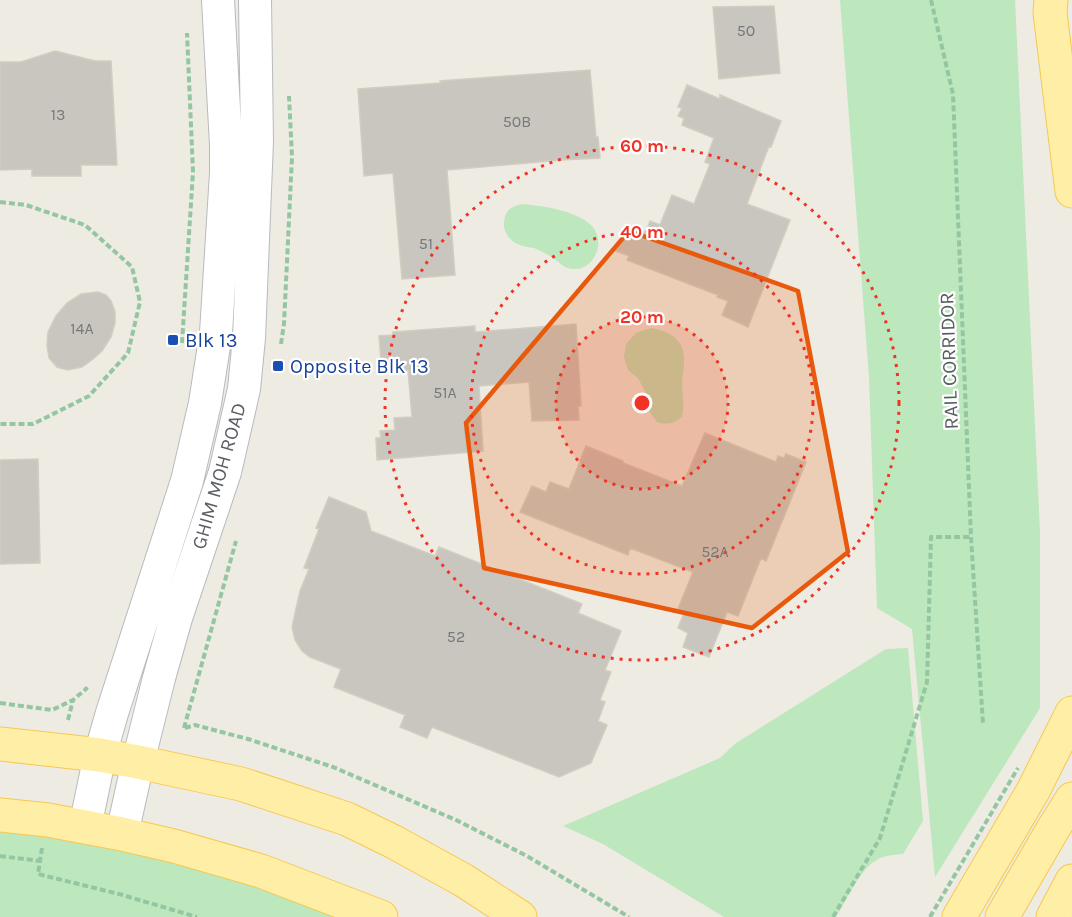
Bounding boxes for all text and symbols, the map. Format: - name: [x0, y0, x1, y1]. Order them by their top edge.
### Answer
- house number: 50: [737, 21, 755, 40]
- house number: 13: [51, 105, 65, 124]
- house number: 50B: [503, 112, 531, 131]
- text: 60 m: [620, 135, 664, 157]
- text: 40 m: [620, 221, 664, 243]
- house number: 51: [419, 234, 433, 253]
- street label: RAIL CORRIDOR: [935, 292, 963, 430]
- text: 20 m: [620, 306, 664, 328]
- house number: 14A: [70, 319, 94, 338]
- place label: Blk 13: [185, 329, 237, 352]
- marker: Blk 13: [166, 333, 180, 347]
- place label: Opposite Blk 13: [290, 355, 429, 378]
- marker: Opposite Blk 13: [271, 359, 285, 373]
- house number: 51A: [433, 383, 457, 402]
- centre of rings: [632, 393, 652, 413]
- street label: GHIM MOH ROAD: [187, 400, 251, 552]
- house number: 52A: [701, 542, 729, 561]
- house number: 52: [447, 627, 465, 646]

